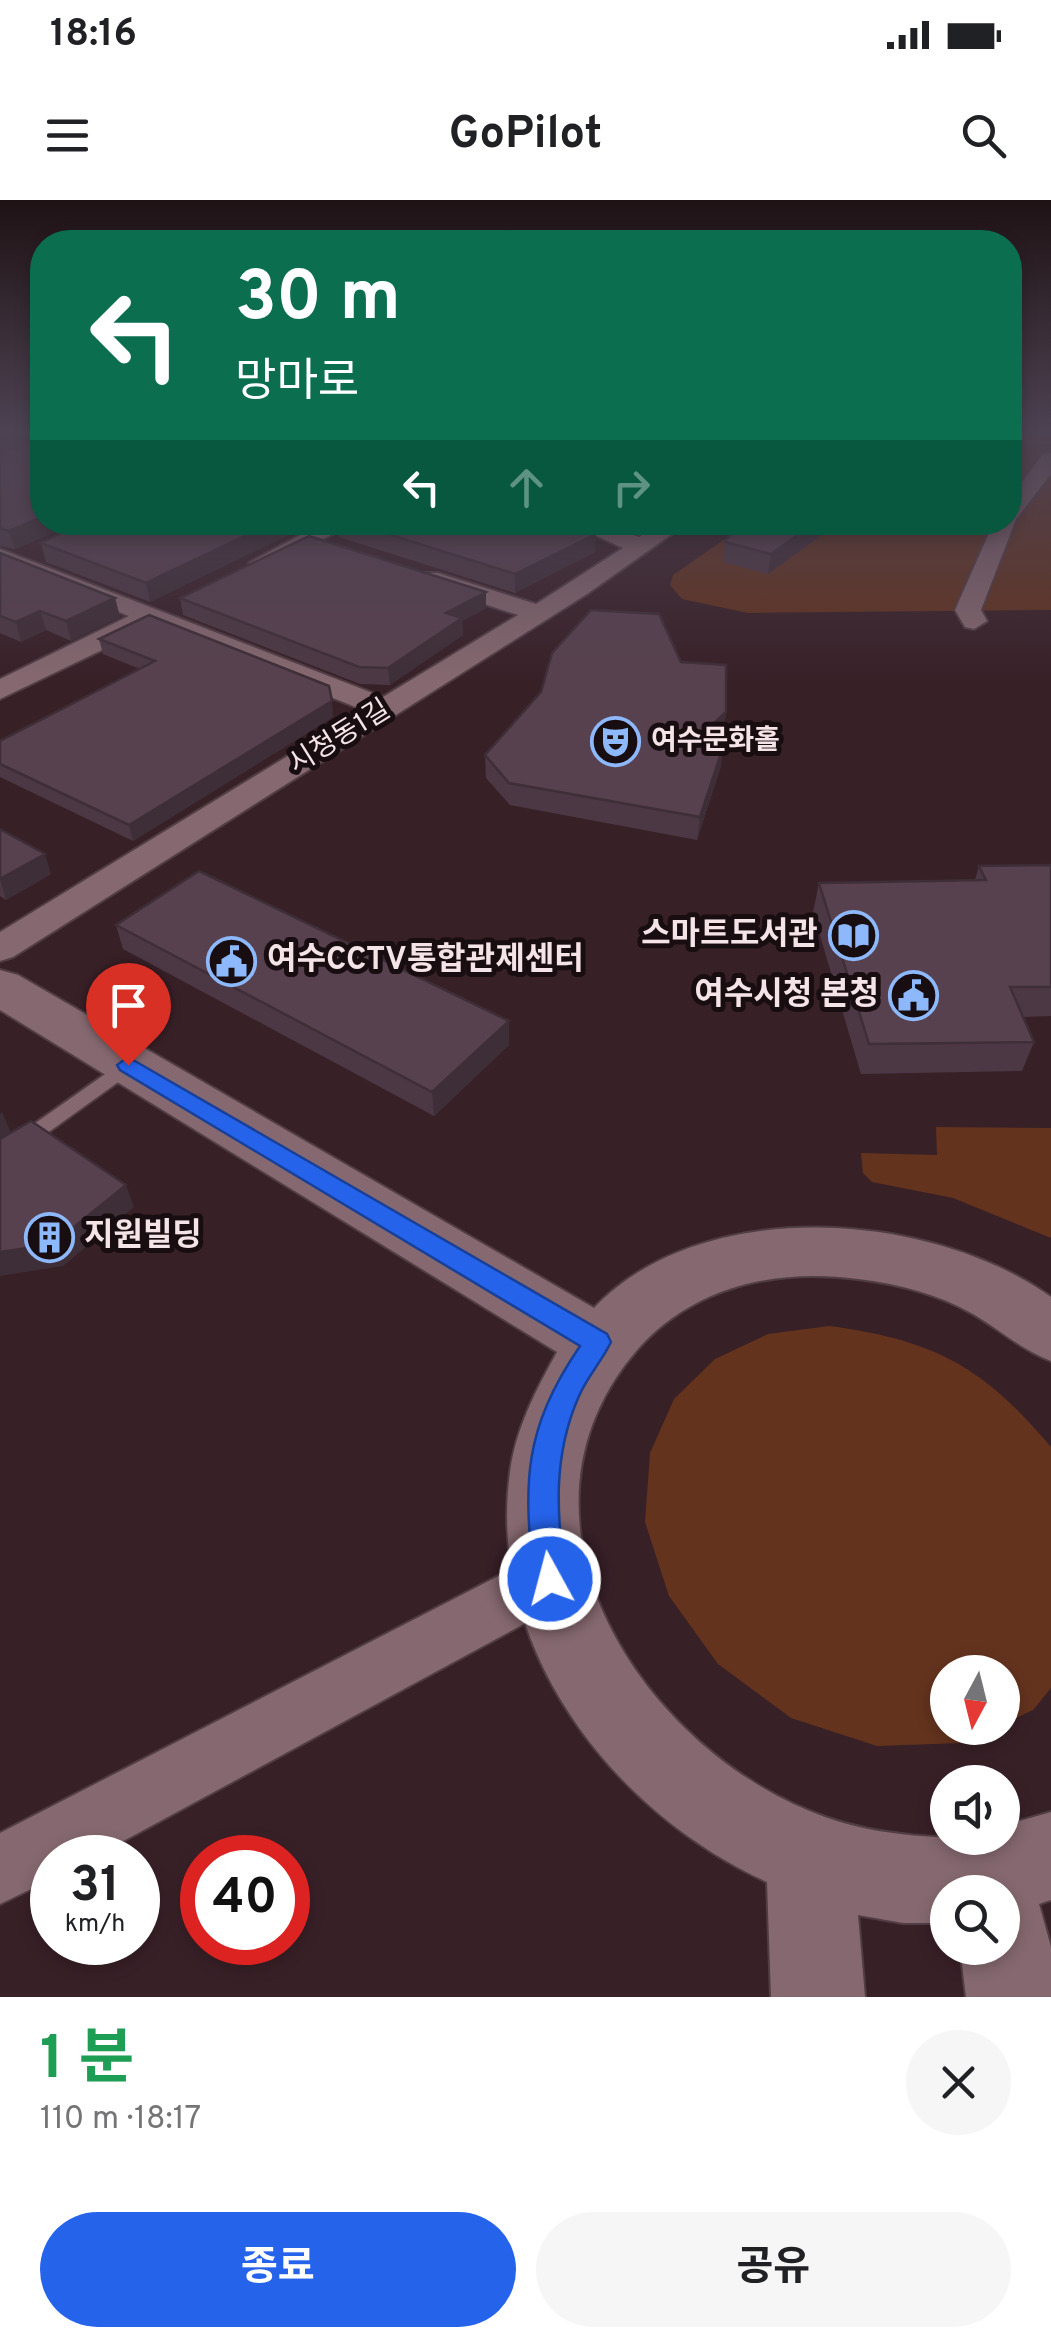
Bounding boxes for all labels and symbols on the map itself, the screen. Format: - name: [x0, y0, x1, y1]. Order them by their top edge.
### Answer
- street label: 시청동1길: [282, 693, 398, 783]
- theatre icon: 여수문화홀: [590, 716, 642, 768]
- place label: 여수문화홀: [651, 724, 780, 760]
- library icon: 스마트도서관: [827, 910, 879, 962]
- place label: 스마트도서관: [641, 916, 818, 956]
- public building icon: 여수CCTV통합관제센터: [206, 935, 258, 987]
- place label: 여수CCTV통합관제센터: [267, 941, 584, 981]
- pin: [86, 963, 171, 1066]
- public building icon: 여수시청 본청: [888, 970, 940, 1022]
- place label: 여수시청 본청: [694, 976, 879, 1016]
- building icon: 지원빌딩: [23, 1211, 75, 1263]
- place label: 지원빌딩: [84, 1217, 202, 1257]
- position arrow: [498, 1527, 602, 1631]
- north arrow: [930, 1655, 1020, 1745]
- speed limit sign: 40: [180, 1835, 310, 1965]

